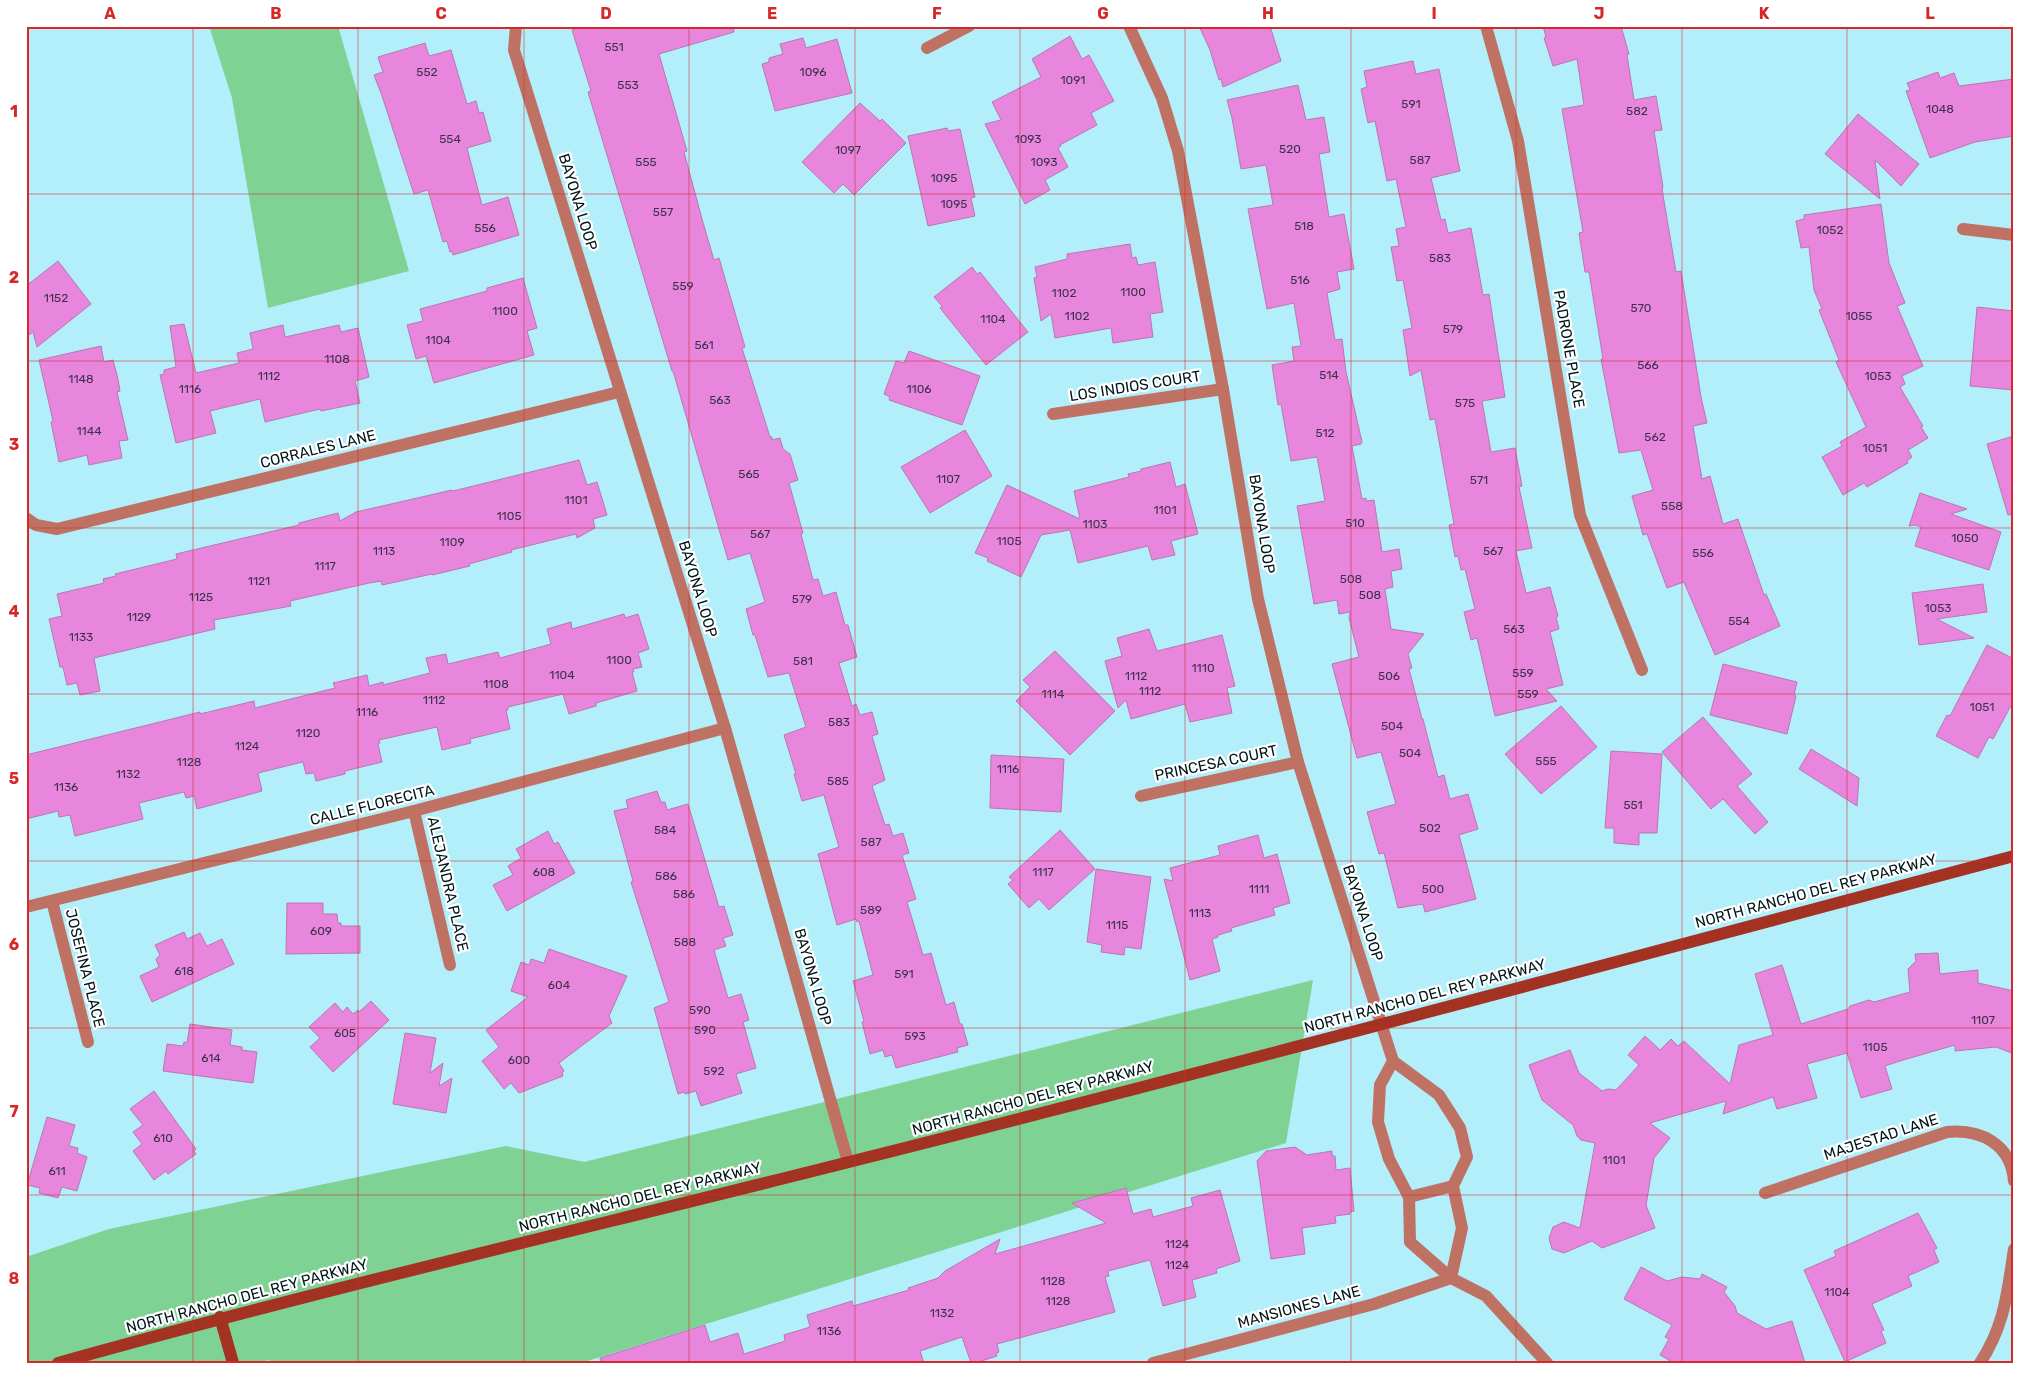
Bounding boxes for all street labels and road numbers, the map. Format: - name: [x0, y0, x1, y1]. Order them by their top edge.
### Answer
- street label: BAYONA LOOP: [555, 151, 601, 253]
- street label: PADRONE PLACE: [1550, 289, 1588, 409]
- street label: LOS INDIOS COURT: [1068, 367, 1202, 405]
- street label: CORRALES LANE: [258, 426, 378, 472]
- street label: BAYONA LOOP: [1245, 473, 1279, 575]
- street label: BAYONA LOOP: [675, 538, 721, 640]
- street label: PRINCESA COURT: [1153, 741, 1279, 785]
- street label: CALLE FLORECITA: [308, 781, 436, 829]
- street label: ALEJANDRA PLACE: [424, 815, 472, 953]
- street label: NORTH RANCHO DEL REY PARKWAY: [1693, 850, 1939, 932]
- street label: BAYONA LOOP: [1339, 863, 1387, 964]
- street label: JOSEFINA PLACE: [62, 907, 108, 1029]
- street label: BAYONA LOOP: [791, 926, 836, 1028]
- street label: NORTH RANCHO DEL REY PARKWAY: [1302, 955, 1548, 1037]
- street label: NORTH RANCHO DEL REY PARKWAY: [910, 1057, 1156, 1139]
- street label: MAJESTAD LANE: [1821, 1110, 1941, 1164]
- street label: NORTH RANCHO DEL REY PARKWAY: [517, 1158, 763, 1236]
- street label: NORTH RANCHO DEL REY PARKWAY: [124, 1255, 370, 1337]
- street label: MANSIONES LANE: [1236, 1282, 1362, 1332]

